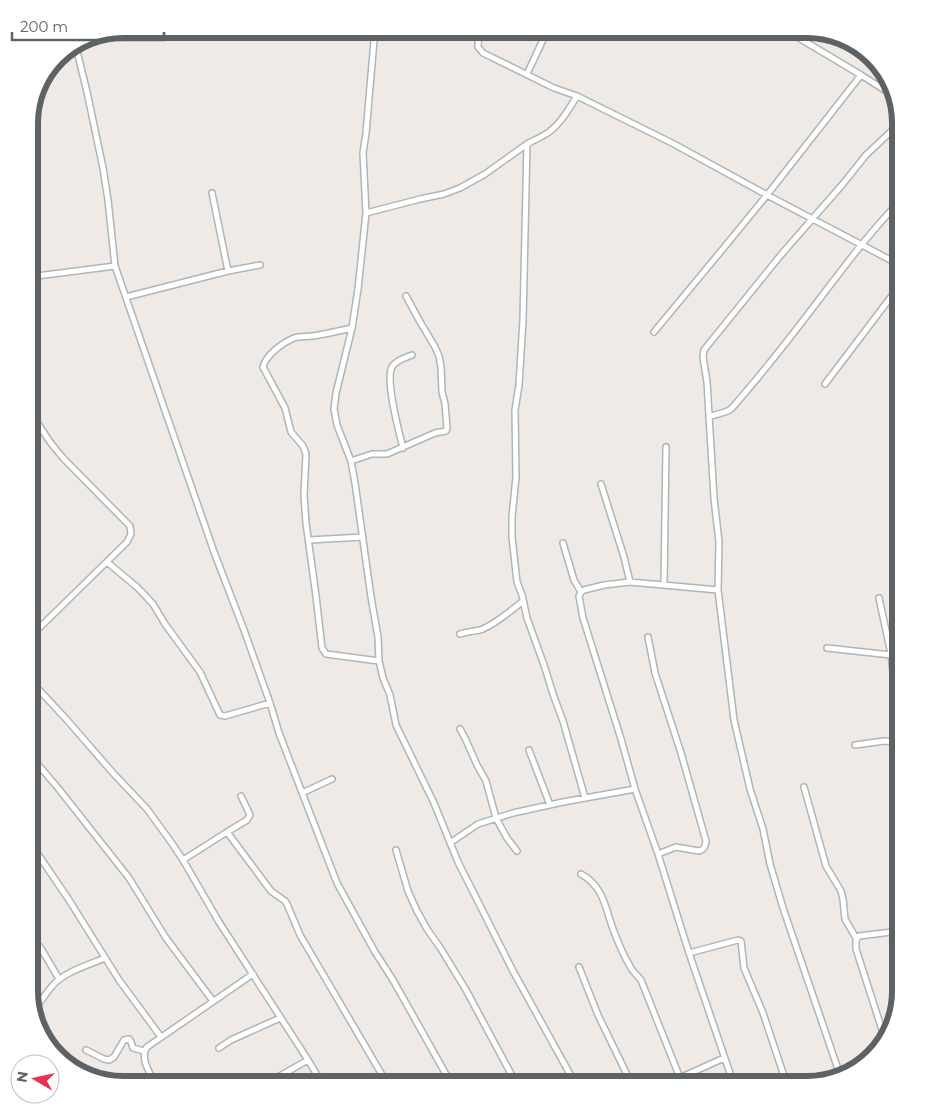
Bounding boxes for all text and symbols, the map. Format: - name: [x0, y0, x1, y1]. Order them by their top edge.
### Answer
- scale bar: [12, 10, 165, 42]
- text: 200 m: [20, 17, 68, 36]
- north arrow: [10, 1054, 60, 1104]
- text: N: [12, 1070, 32, 1084]

